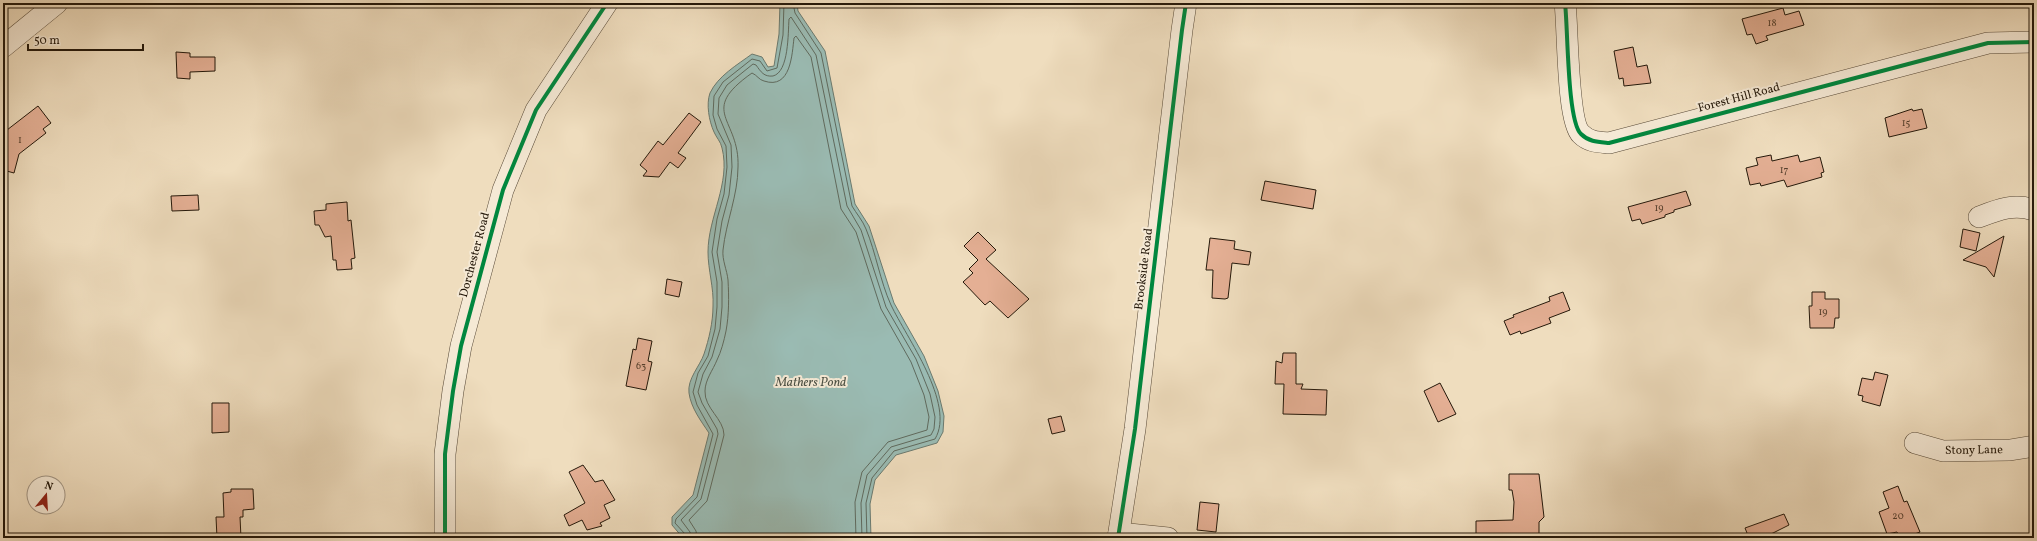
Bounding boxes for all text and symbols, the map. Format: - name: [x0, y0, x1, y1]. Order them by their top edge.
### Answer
- house number: 18: [1768, 16, 1776, 30]
- scale bar: [28, 26, 143, 52]
- text: 50 m: [34, 33, 60, 49]
- street label: Forest Hill Road: [1696, 79, 1782, 117]
- house number: 15: [1902, 116, 1911, 130]
- house number: 1: [18, 133, 22, 147]
- house number: 17: [1780, 163, 1789, 177]
- house number: 19: [1654, 201, 1664, 215]
- street label: Dorchester Road: [456, 210, 494, 299]
- street label: Brookside Road: [1131, 227, 1157, 311]
- house number: 19: [1818, 305, 1828, 319]
- house number: 63: [636, 359, 646, 373]
- water label: Mathers Pond: [775, 374, 846, 392]
- street label: Stony Lane: [1945, 442, 2003, 459]
- north arrow: [26, 475, 66, 515]
- text: N: [43, 479, 55, 495]
- house number: 20: [1892, 509, 1904, 523]

